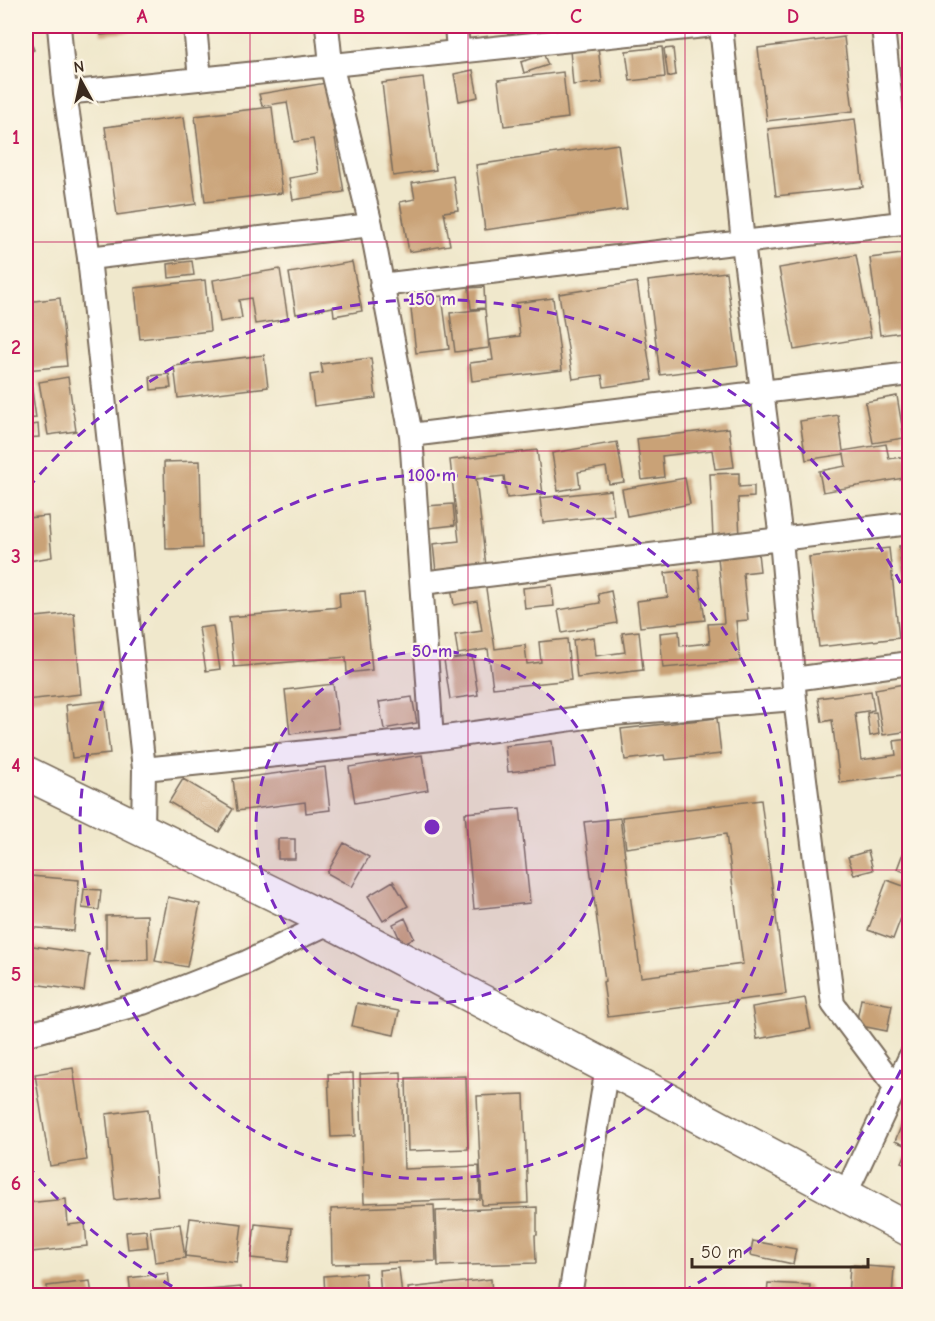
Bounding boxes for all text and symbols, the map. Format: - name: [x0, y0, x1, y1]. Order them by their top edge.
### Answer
- text: A: [136, 5, 148, 28]
- text: B: [353, 5, 365, 28]
- text: C: [570, 5, 582, 28]
- text: D: [787, 5, 799, 28]
- north arrow: [51, 51, 111, 111]
- text: N: [73, 57, 85, 77]
- text: 1: [12, 126, 20, 149]
- text: 150 m: [408, 289, 456, 310]
- text: 2: [11, 336, 21, 359]
- text: 100 m: [408, 465, 456, 486]
- text: 3: [11, 545, 21, 568]
- text: 50 m: [412, 641, 452, 662]
- text: 4: [11, 754, 21, 777]
- centre of rings: [422, 817, 442, 837]
- text: 5: [11, 963, 21, 986]
- text: 6: [11, 1172, 21, 1195]
- scale bar: [692, 1231, 868, 1269]
- text: 50 m: [701, 1242, 743, 1263]

